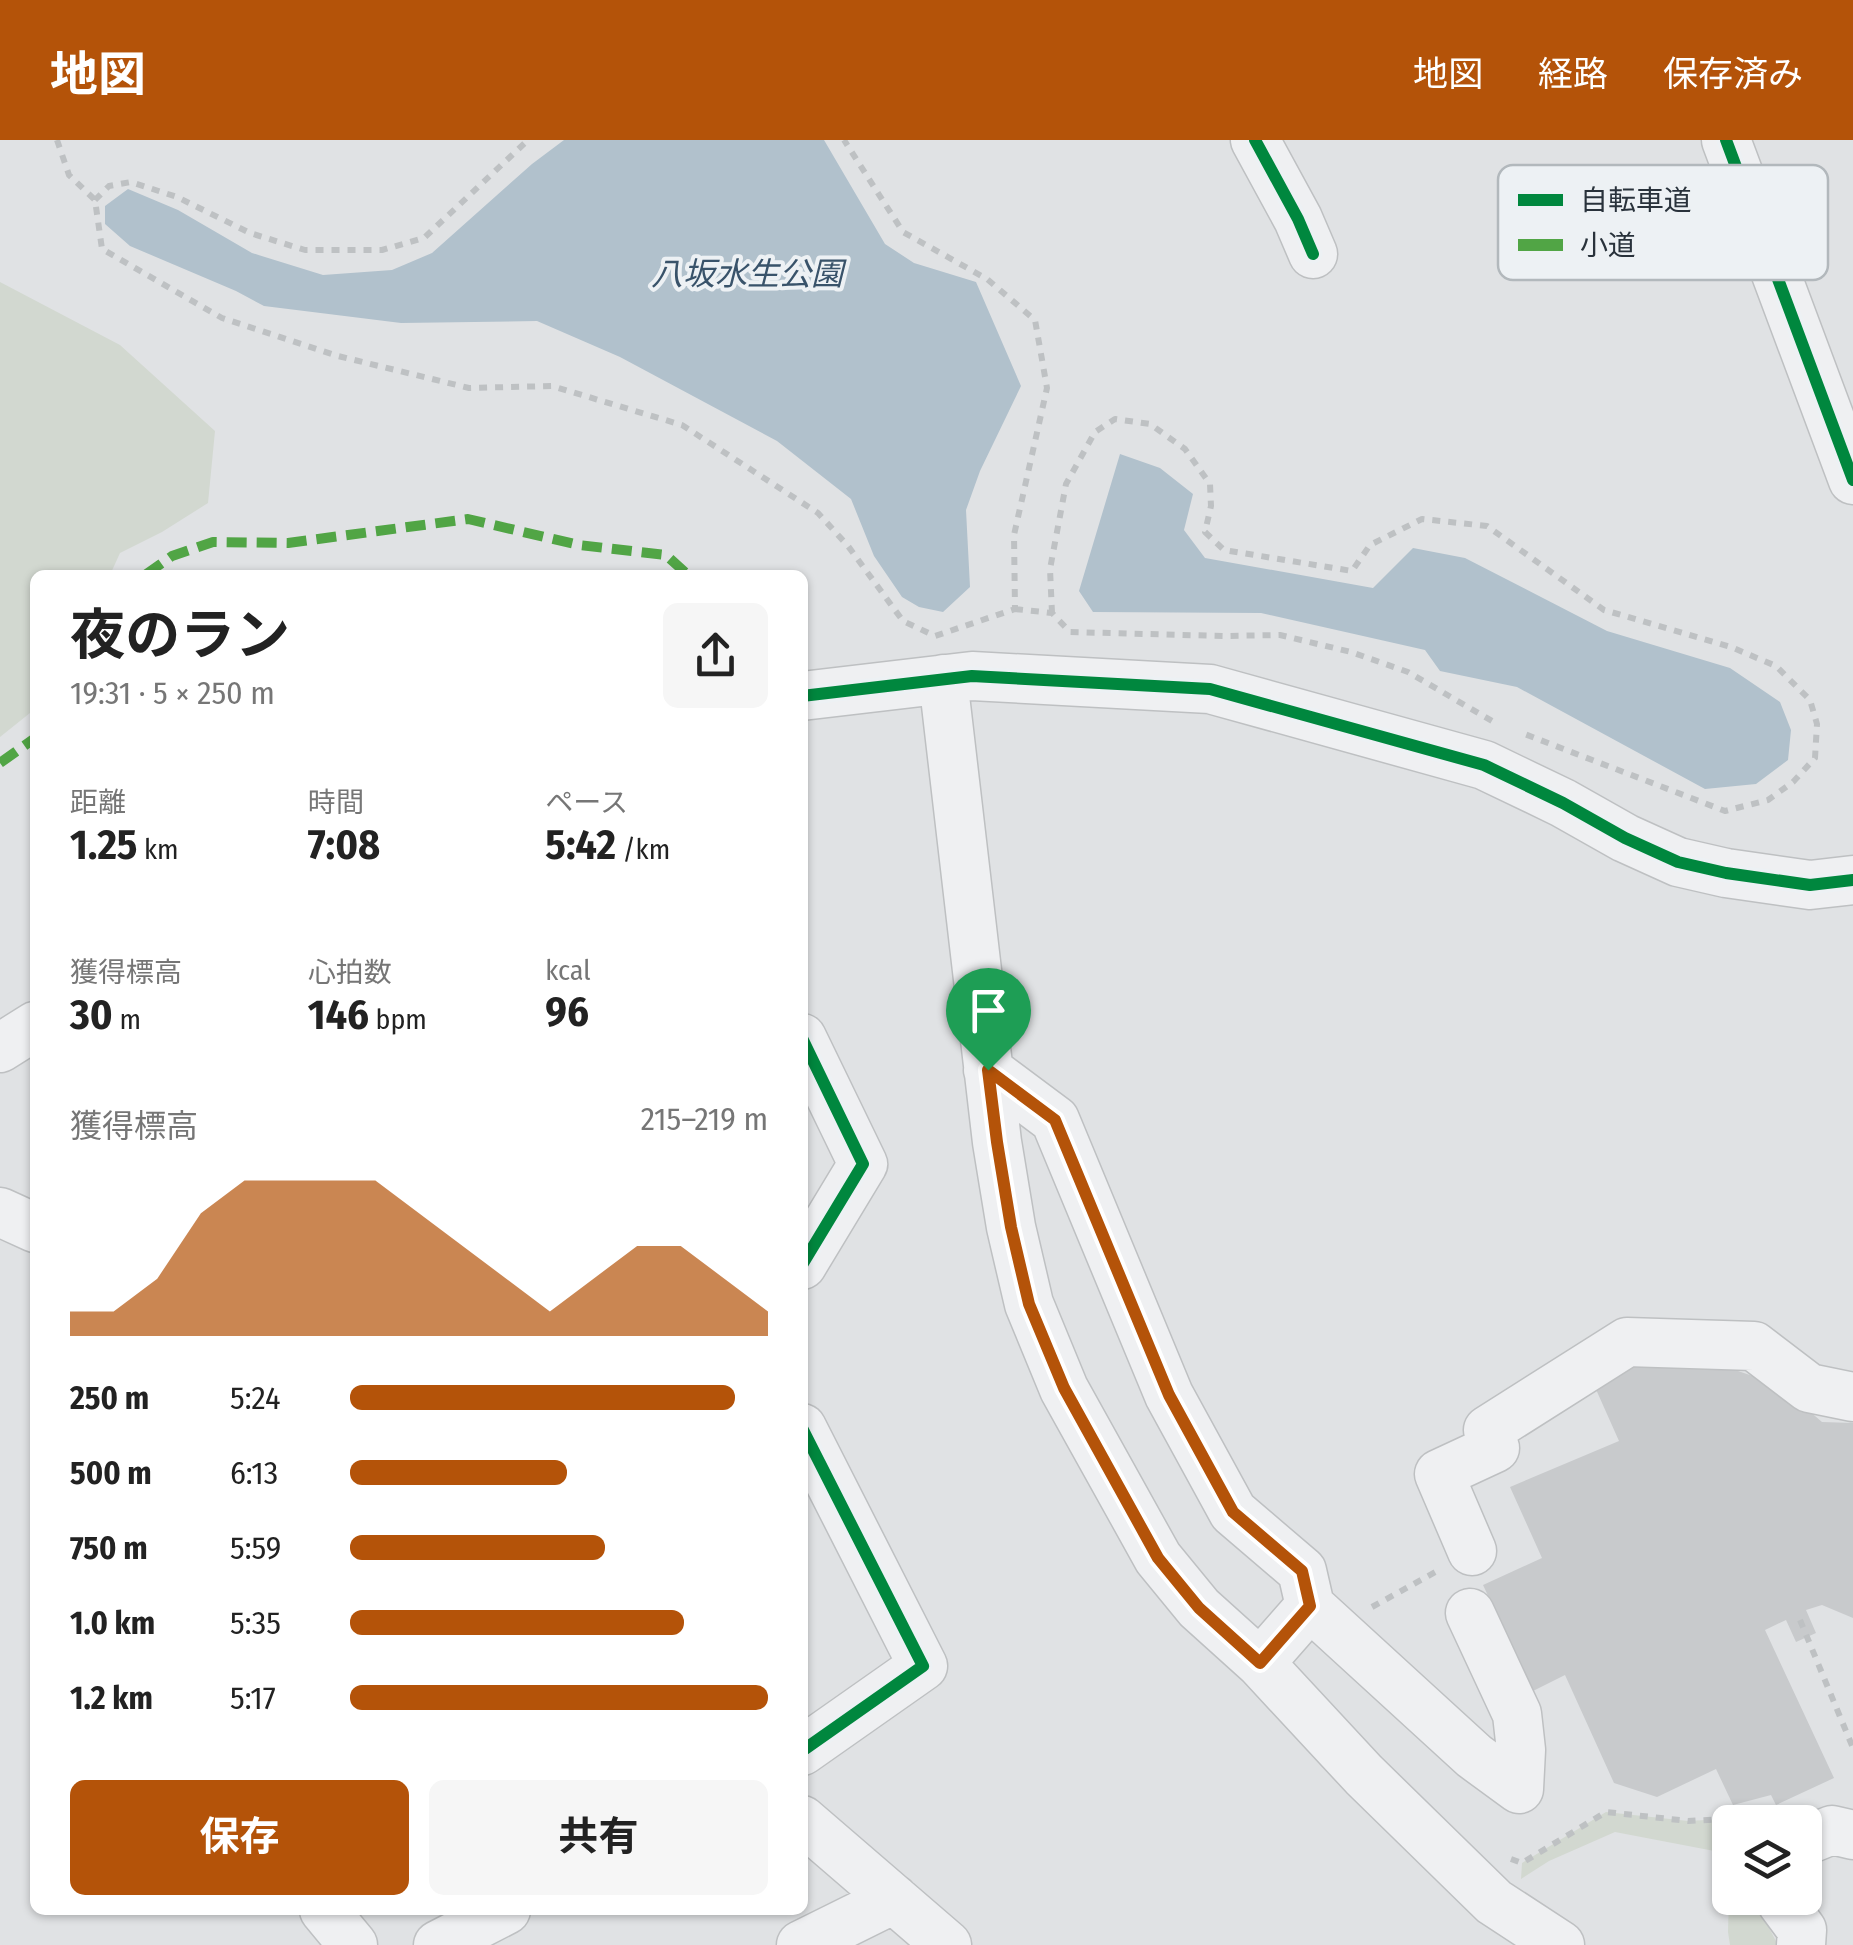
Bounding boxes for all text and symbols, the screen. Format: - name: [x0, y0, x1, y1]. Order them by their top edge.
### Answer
- text: 地図: [50, 46, 146, 104]
- text: 地図: [1413, 53, 1483, 95]
- text: 経路: [1538, 53, 1608, 95]
- text: 保存済み: [1663, 53, 1803, 95]
- legend: [1498, 165, 1828, 280]
- text: 自転車道: [1580, 184, 1692, 217]
- text: 小道: [1580, 229, 1636, 262]
- water label: 八坂水生公園: [651, 255, 847, 293]
- text: 夜のラン: [70, 603, 290, 669]
- button: share: [663, 603, 768, 708]
- text: 19:31 · 5 × 250 m: [70, 674, 275, 712]
- text: 距離: [70, 786, 126, 819]
- text: 時間: [308, 786, 364, 819]
- text: ペース: [545, 786, 628, 819]
- text: 1.25: [70, 820, 137, 870]
- text: 7:08: [308, 820, 380, 870]
- text: 5:42: [545, 820, 616, 870]
- text: km: [137, 833, 179, 866]
- text: /km: [616, 833, 670, 866]
- text: kcal: [545, 954, 591, 987]
- text: 獲得標高: [70, 956, 182, 989]
- text: 心拍数: [308, 956, 392, 989]
- pin: [946, 968, 1031, 1071]
- icon: arrive: [961, 983, 1016, 1038]
- text: 96: [545, 987, 589, 1037]
- text: 30: [70, 990, 113, 1040]
- text: 146: [308, 990, 369, 1040]
- text: m: [113, 1003, 141, 1036]
- text: bpm: [369, 1003, 427, 1036]
- text: 215–219 m: [641, 1100, 768, 1138]
- text: 獲得標高: [70, 1107, 198, 1145]
- text: 250 m: [70, 1379, 149, 1417]
- text: 5:24: [230, 1379, 280, 1417]
- text: 500 m: [70, 1454, 152, 1492]
- text: 6:13: [230, 1454, 278, 1492]
- text: 750 m: [70, 1529, 148, 1567]
- text: 5:59: [230, 1529, 281, 1567]
- text: 1.0 km: [70, 1604, 155, 1642]
- text: 5:35: [230, 1604, 281, 1642]
- text: 1.2 km: [70, 1679, 153, 1717]
- text: 5:17: [230, 1679, 276, 1717]
- button: 保存: [70, 1780, 409, 1895]
- button: 共有: [429, 1780, 768, 1895]
- map controls: [1712, 1805, 1822, 1915]
- button: layers: [1712, 1805, 1822, 1915]

